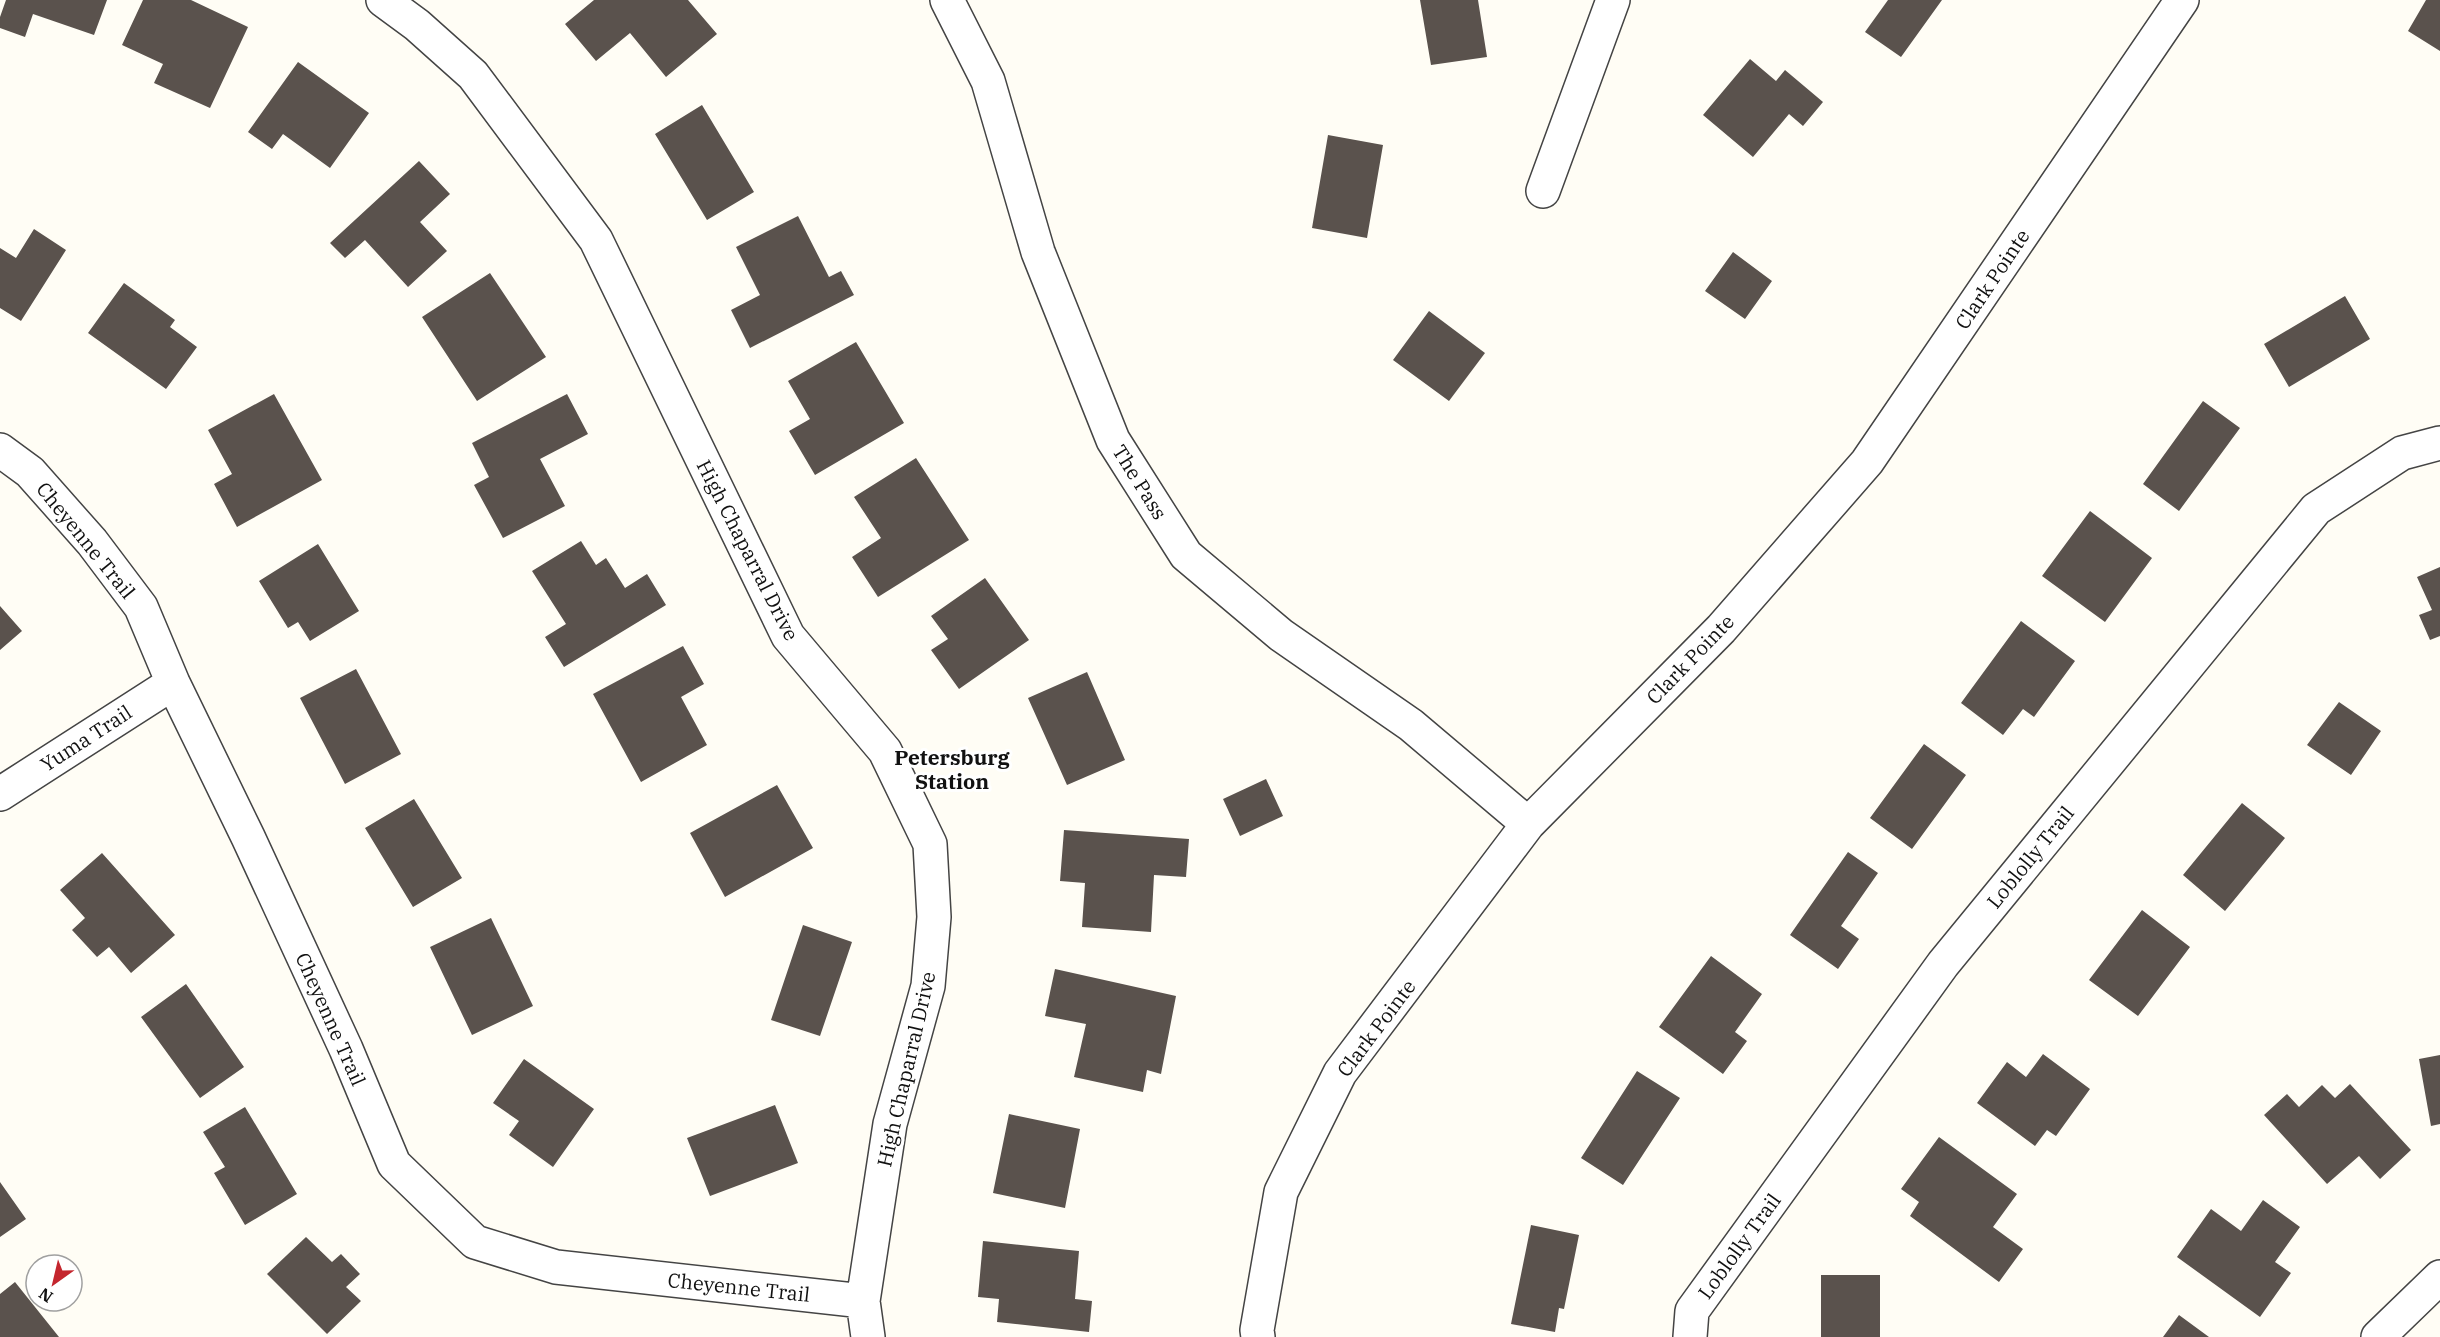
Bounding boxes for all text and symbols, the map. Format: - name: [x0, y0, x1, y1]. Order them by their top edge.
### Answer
- street label: Clark Pointe: [1949, 224, 2035, 334]
- street label: The Pass: [1106, 439, 1174, 525]
- street label: High Chaparral Drive: [691, 455, 805, 645]
- street label: Cheyenne Trail: [31, 476, 141, 604]
- street label: Clark Pointe: [1640, 608, 1740, 710]
- street label: Yuma Trail: [35, 698, 137, 778]
- district label: Petersburg Station: [894, 743, 1011, 795]
- street label: Loblolly Trail: [1980, 800, 2080, 914]
- street label: Cheyenne Trail: [290, 948, 372, 1090]
- street label: High Chaparral Drive: [870, 969, 942, 1169]
- street label: Clark Pointe: [1331, 974, 1421, 1082]
- street label: Loblolly Trail: [1691, 1188, 1787, 1304]
- north arrow: [24, 1253, 84, 1313]
- street label: Cheyenne Trail: [666, 1266, 812, 1308]
- text: N: [35, 1284, 56, 1307]

